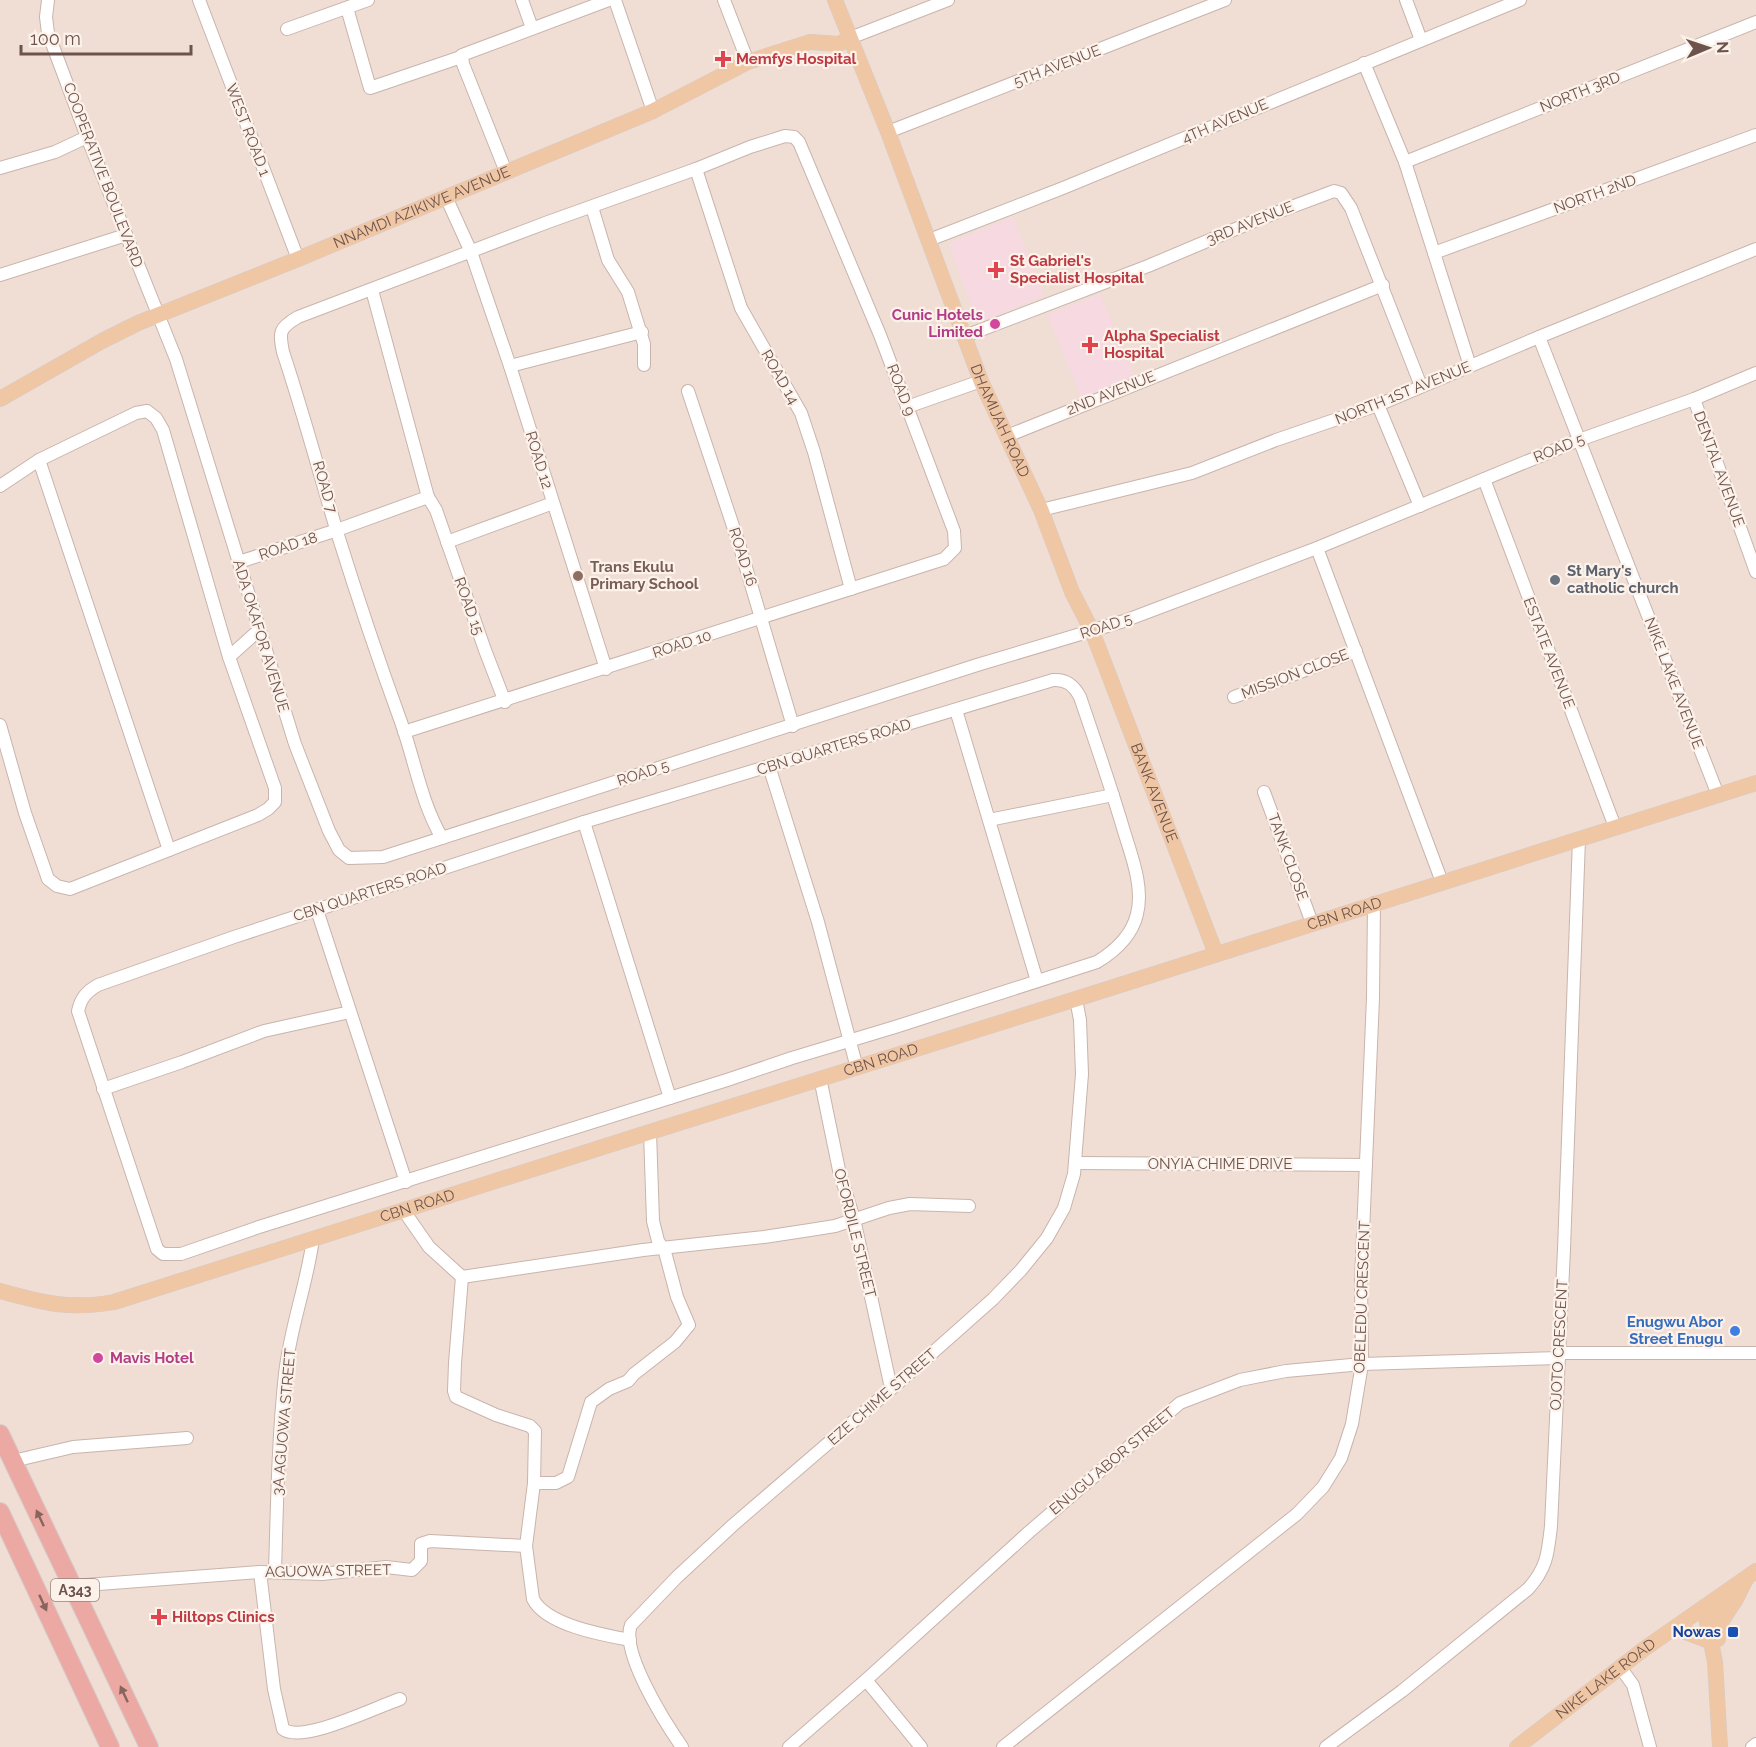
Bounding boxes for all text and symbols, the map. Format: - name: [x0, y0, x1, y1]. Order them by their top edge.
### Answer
- scale bar: [21, 18, 190, 56]
- north arrow: [1678, 18, 1738, 78]
- text: 100 m: [30, 28, 81, 49]
- street label: 5TH AVENUE: [1011, 41, 1103, 91]
- text: N: [1713, 41, 1732, 54]
- marker: Memfys Hospital: [714, 50, 732, 68]
- place label: Memfys Hospital: [736, 50, 857, 68]
- street label: NORTH 3RD: [1537, 68, 1623, 116]
- street label: COOPERATIVE BOULEVARD: [59, 80, 147, 270]
- street label: WEST ROAD 1: [222, 81, 274, 180]
- street label: 4TH AVENUE: [1179, 95, 1271, 147]
- street label: NNAMDI AZIKIWE AVENUE: [331, 163, 513, 252]
- street label: NORTH 2ND: [1551, 171, 1639, 217]
- street label: 3RD AVENUE: [1204, 197, 1296, 249]
- place label: St Gabriel's Specialist Hospital: [1010, 252, 1144, 287]
- marker: St Gabriel's Specialist Hospital: [987, 261, 1005, 279]
- place label: Cunic Hotels Limited: [892, 306, 983, 341]
- marker: Cunic Hotels Limited: [988, 317, 1002, 331]
- place label: Alpha Specialist Hospital: [1104, 327, 1220, 362]
- marker: Alpha Specialist Hospital: [1081, 336, 1099, 354]
- street label: ROAD 14: [757, 347, 803, 407]
- street label: NORTH 1ST AVENUE: [1333, 358, 1473, 428]
- street label: ROAD 9: [883, 361, 919, 419]
- street label: DHAMIJAH ROAD: [967, 362, 1034, 480]
- street label: 2ND AVENUE: [1064, 367, 1158, 419]
- street label: DENTAL AVENUE: [1690, 409, 1748, 529]
- street label: ROAD 12: [522, 429, 556, 491]
- street label: ROAD 5: [1531, 430, 1587, 466]
- street label: ROAD 7: [309, 459, 341, 515]
- street label: ROAD 16: [725, 525, 761, 589]
- street label: ROAD 18: [256, 528, 320, 564]
- street label: ADA OKAFOR AVENUE: [229, 557, 293, 715]
- place label: Trans Ekulu Primary School: [590, 558, 699, 593]
- place label: St Mary's catholic church: [1567, 562, 1679, 597]
- marker: Trans Ekulu Primary School: [571, 569, 585, 583]
- marker: St Mary's catholic church: [1548, 573, 1562, 587]
- street label: ROAD 15: [450, 575, 488, 637]
- street label: ESTATE AVENUE: [1520, 595, 1578, 711]
- street label: ROAD 5: [1078, 609, 1134, 643]
- street label: NIKE LAKE AVENUE: [1641, 615, 1707, 751]
- street label: ROAD 10: [650, 626, 714, 662]
- street label: MISSION CLOSE: [1239, 645, 1351, 703]
- street label: CBN QUARTERS ROAD: [755, 715, 913, 779]
- street label: BANK AVENUE: [1127, 740, 1181, 845]
- street label: ROAD 5: [615, 756, 671, 790]
- street label: TANK CLOSE: [1264, 811, 1312, 903]
- street label: CBN QUARTERS ROAD: [291, 859, 449, 925]
- street label: CBN ROAD: [1305, 893, 1384, 934]
- street label: CBN ROAD: [841, 1040, 921, 1080]
- street label: ONYIA CHIME DRIVE: [1148, 1155, 1292, 1173]
- street label: OFORDILE STREET: [830, 1167, 880, 1299]
- street label: CBN ROAD: [378, 1185, 457, 1226]
- street label: OBELEDU CRESCENT: [1350, 1220, 1374, 1374]
- street label: OJOTO CRESCENT: [1547, 1279, 1571, 1411]
- place label: Enugwu Abor Street Enugu: [1627, 1313, 1723, 1348]
- marker: Enugwu Abor Street Enugu: [1728, 1324, 1742, 1338]
- street label: EZE CHIME STREET: [824, 1345, 940, 1449]
- street label: 3A AGUOWA STREET: [269, 1348, 299, 1496]
- place label: Mavis Hotel: [110, 1349, 194, 1367]
- marker: Mavis Hotel: [91, 1351, 105, 1365]
- street label: ENUGU ABOR STREET: [1046, 1403, 1178, 1519]
- one-way arrow: [36, 1510, 45, 1527]
- street label: AGUOWA STREET: [265, 1561, 391, 1581]
- road number: A343: [51, 1579, 99, 1601]
- one-way arrow: [39, 1594, 48, 1611]
- marker: Hiltops Clinics: [150, 1608, 168, 1626]
- place label: Hiltops Clinics: [172, 1608, 275, 1626]
- place label: Nowas: [1672, 1623, 1721, 1641]
- marker: Nowas: [1726, 1625, 1740, 1639]
- street label: NIKE LAKE ROAD: [1552, 1635, 1659, 1723]
- one-way arrow: [119, 1686, 128, 1703]

